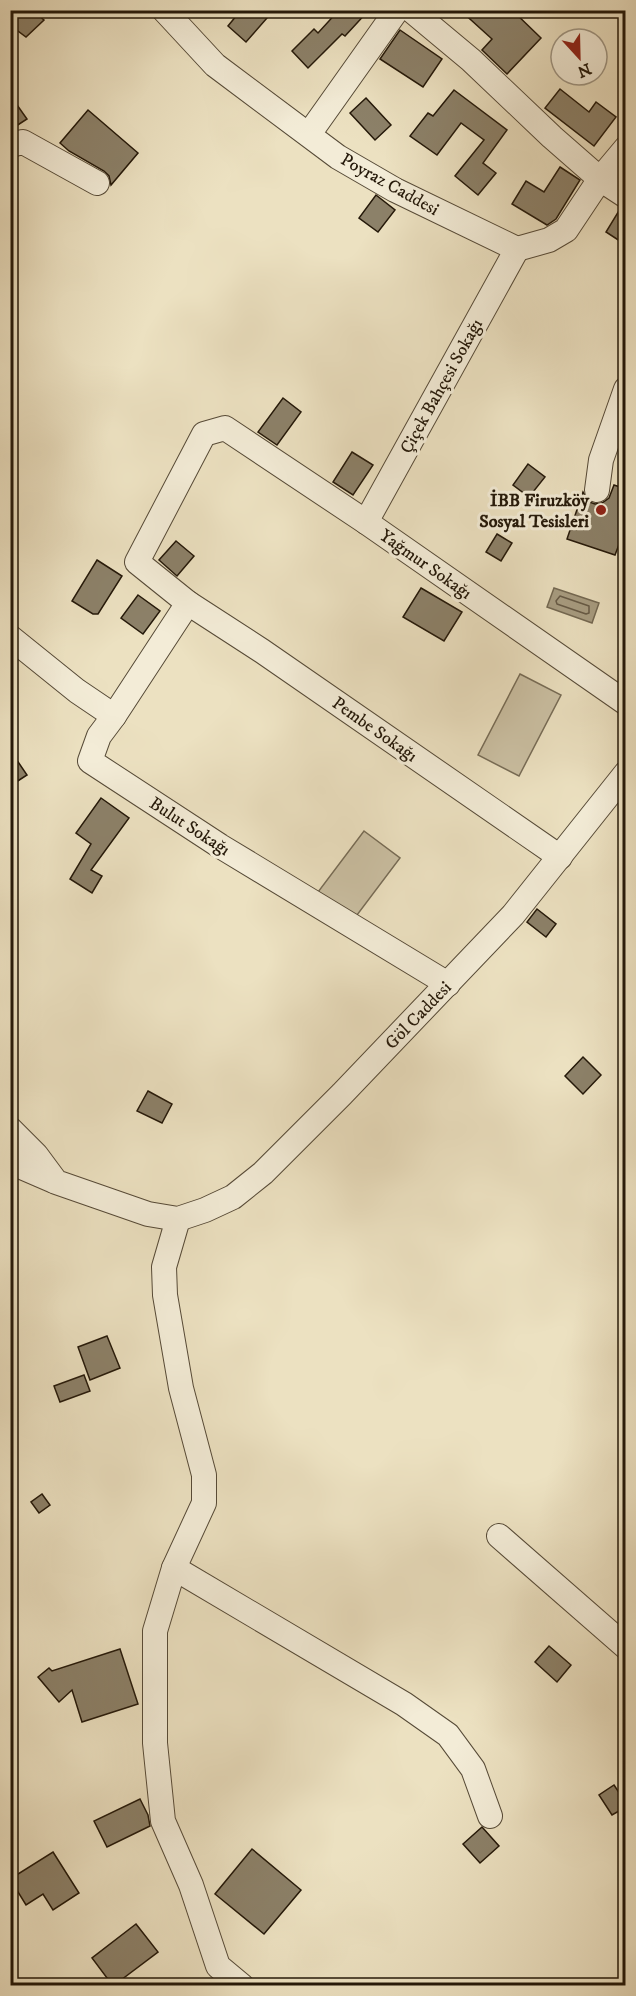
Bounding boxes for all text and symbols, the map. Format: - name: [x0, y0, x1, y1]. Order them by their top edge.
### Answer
- north arrow: [549, 27, 609, 87]
- text: N: [574, 58, 594, 82]
- street label: Poyraz Caddesi: [336, 149, 443, 221]
- street label: Çiçek Bahçesi Sokağı: [396, 315, 488, 458]
- place label: İBB Firuzköy Sosyal Tesisleri: [479, 489, 589, 533]
- marker: İBB Firuzköy Sosyal Tesisleri: [594, 503, 608, 517]
- street label: Yağmur Sokağı: [375, 525, 476, 605]
- street label: Pembe Sokağı: [328, 692, 421, 767]
- street label: Bulut Sokağı: [145, 793, 234, 861]
- street label: Göl Caddesi: [381, 977, 457, 1054]

